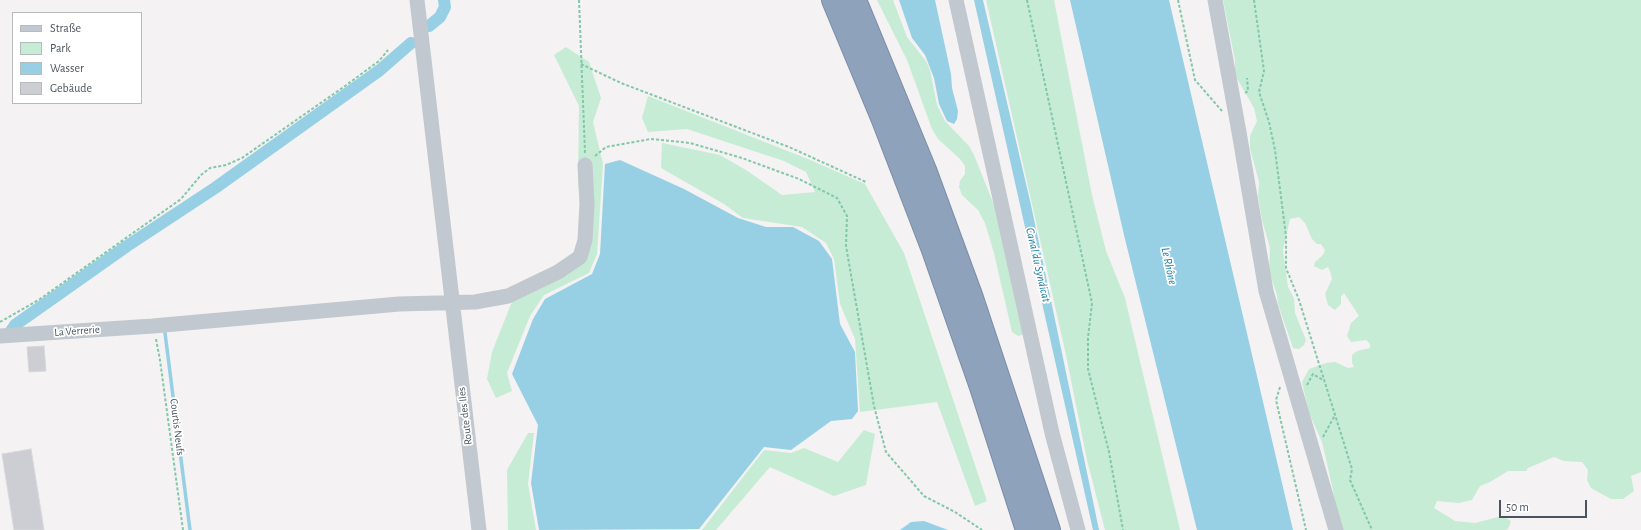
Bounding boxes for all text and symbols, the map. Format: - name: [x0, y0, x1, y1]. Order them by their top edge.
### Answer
- legend: [12, 12, 142, 104]
- text: Straße: [50, 22, 81, 34]
- text: Park: [50, 42, 71, 54]
- text: Wasser: [50, 62, 84, 74]
- text: Gebäude: [50, 82, 92, 94]
- water label: Canal du Syndicat: [1022, 226, 1054, 304]
- water label: Le Rhône: [1158, 246, 1180, 286]
- street label: La Verrerie: [54, 323, 100, 339]
- street label: Route des Iles: [455, 386, 475, 446]
- street label: Courtis Neufs: [167, 398, 187, 456]
- scale bar: [1501, 492, 1589, 518]
- text: 50 m: [1506, 501, 1529, 513]

